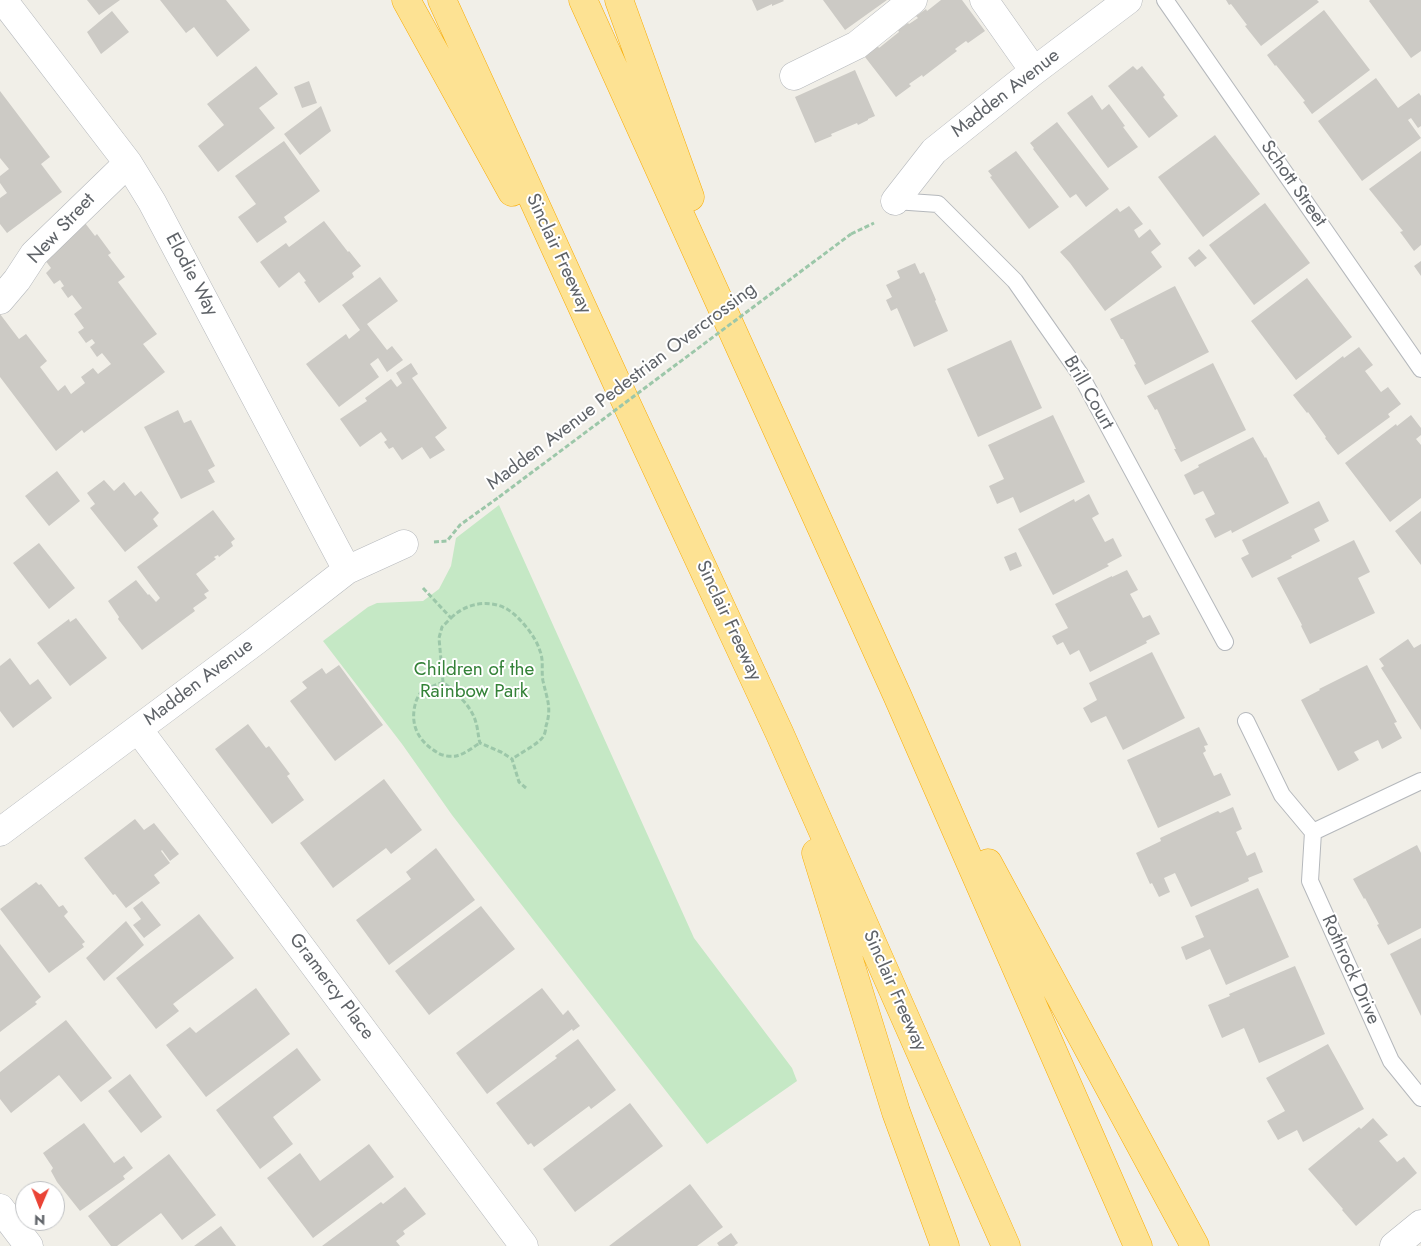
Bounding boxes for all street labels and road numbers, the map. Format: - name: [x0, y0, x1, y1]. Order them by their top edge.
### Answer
- street label: Madden Avenue: [947, 45, 1065, 143]
- street label: Schott Street: [1255, 137, 1331, 231]
- street label: New Street: [24, 189, 100, 269]
- street label: Sinclair Freeway: [520, 190, 596, 318]
- street label: Elodie Way: [160, 230, 222, 320]
- street label: Madden Avenue Pedestrian Overcrossing: [483, 278, 761, 496]
- street label: Brill Court: [1058, 352, 1118, 434]
- street label: Sinclair Freeway: [690, 557, 766, 685]
- street label: Madden Avenue: [140, 635, 258, 731]
- street label: Rothrock Drive: [1316, 912, 1384, 1028]
- street label: Sinclair Freeway: [857, 927, 931, 1055]
- street label: Gramercy Place: [284, 929, 378, 1045]

